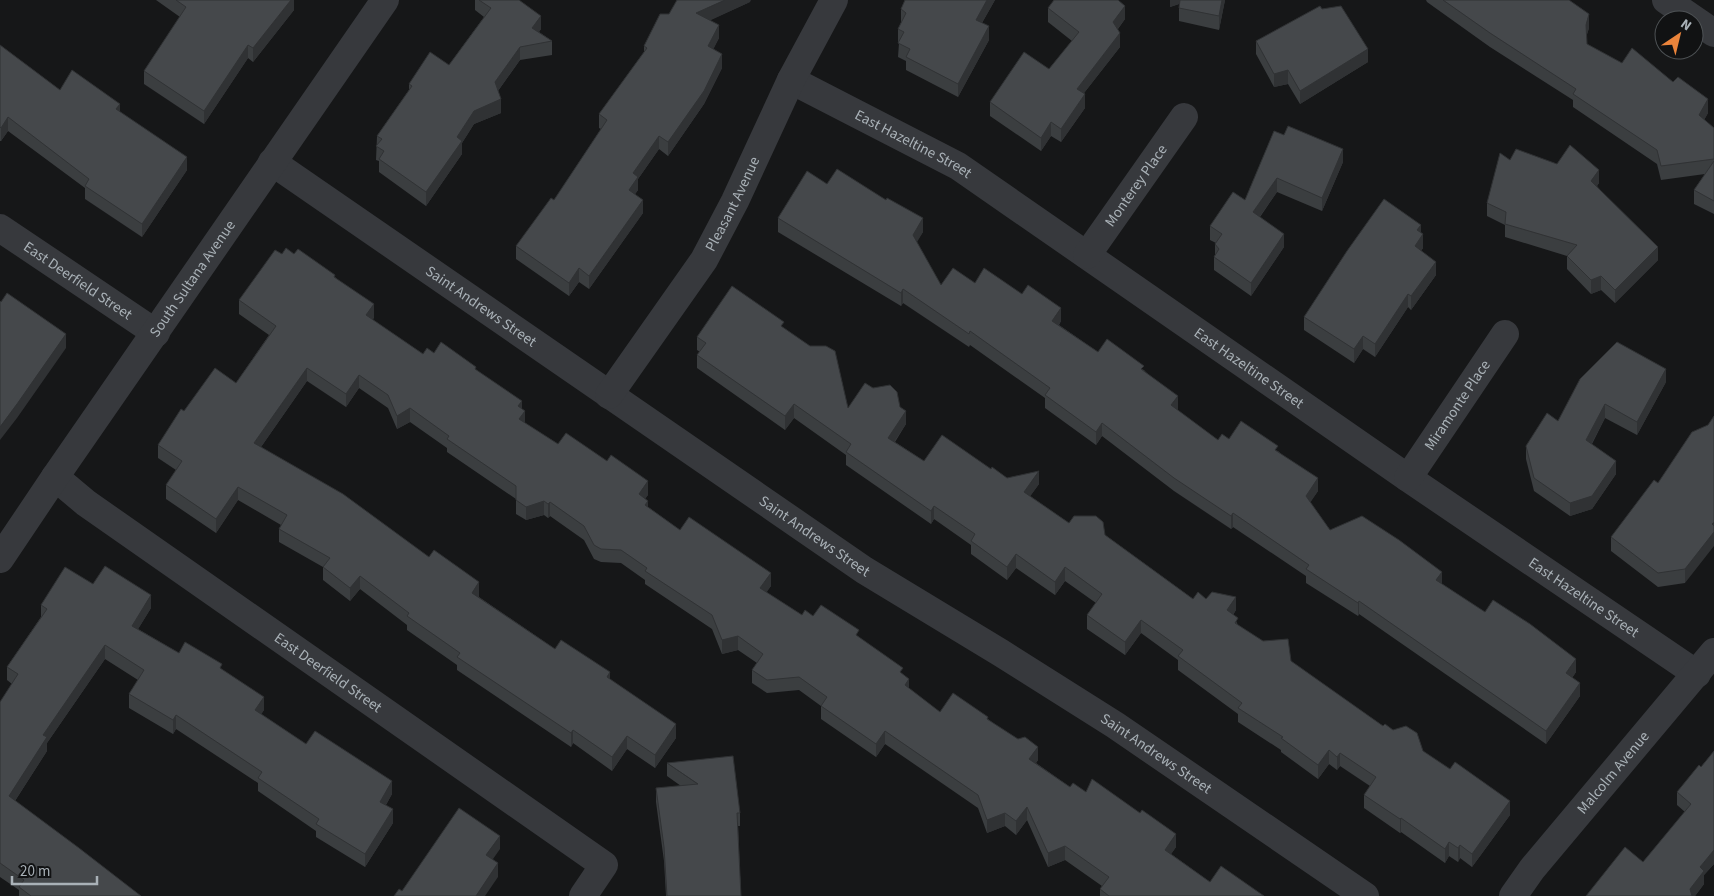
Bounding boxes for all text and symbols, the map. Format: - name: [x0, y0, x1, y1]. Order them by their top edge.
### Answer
- north arrow: [1654, 10, 1704, 60]
- text: N: [1676, 14, 1695, 36]
- street label: East Hazeltine Street: [851, 105, 976, 184]
- street label: Monterey Place: [1100, 140, 1173, 231]
- street label: Pleasant Avenue: [700, 153, 765, 255]
- street label: South Sultana Avenue: [145, 216, 241, 342]
- street label: East Deerfield Street: [19, 237, 136, 325]
- street label: Saint Andrews Street: [421, 261, 541, 352]
- street label: East Hazeltine Street: [1190, 323, 1308, 414]
- street label: Miramonte Place: [1420, 356, 1496, 455]
- street label: Saint Andrews Street: [755, 491, 874, 582]
- street label: East Hazeltine Street: [1524, 553, 1643, 643]
- street label: East Deerfield Street: [270, 628, 386, 718]
- street label: Saint Andrews Street: [1096, 708, 1216, 799]
- street label: Malcolm Avenue: [1572, 727, 1654, 819]
- scale bar: [12, 854, 98, 886]
- text: 20 m: [20, 861, 50, 882]

